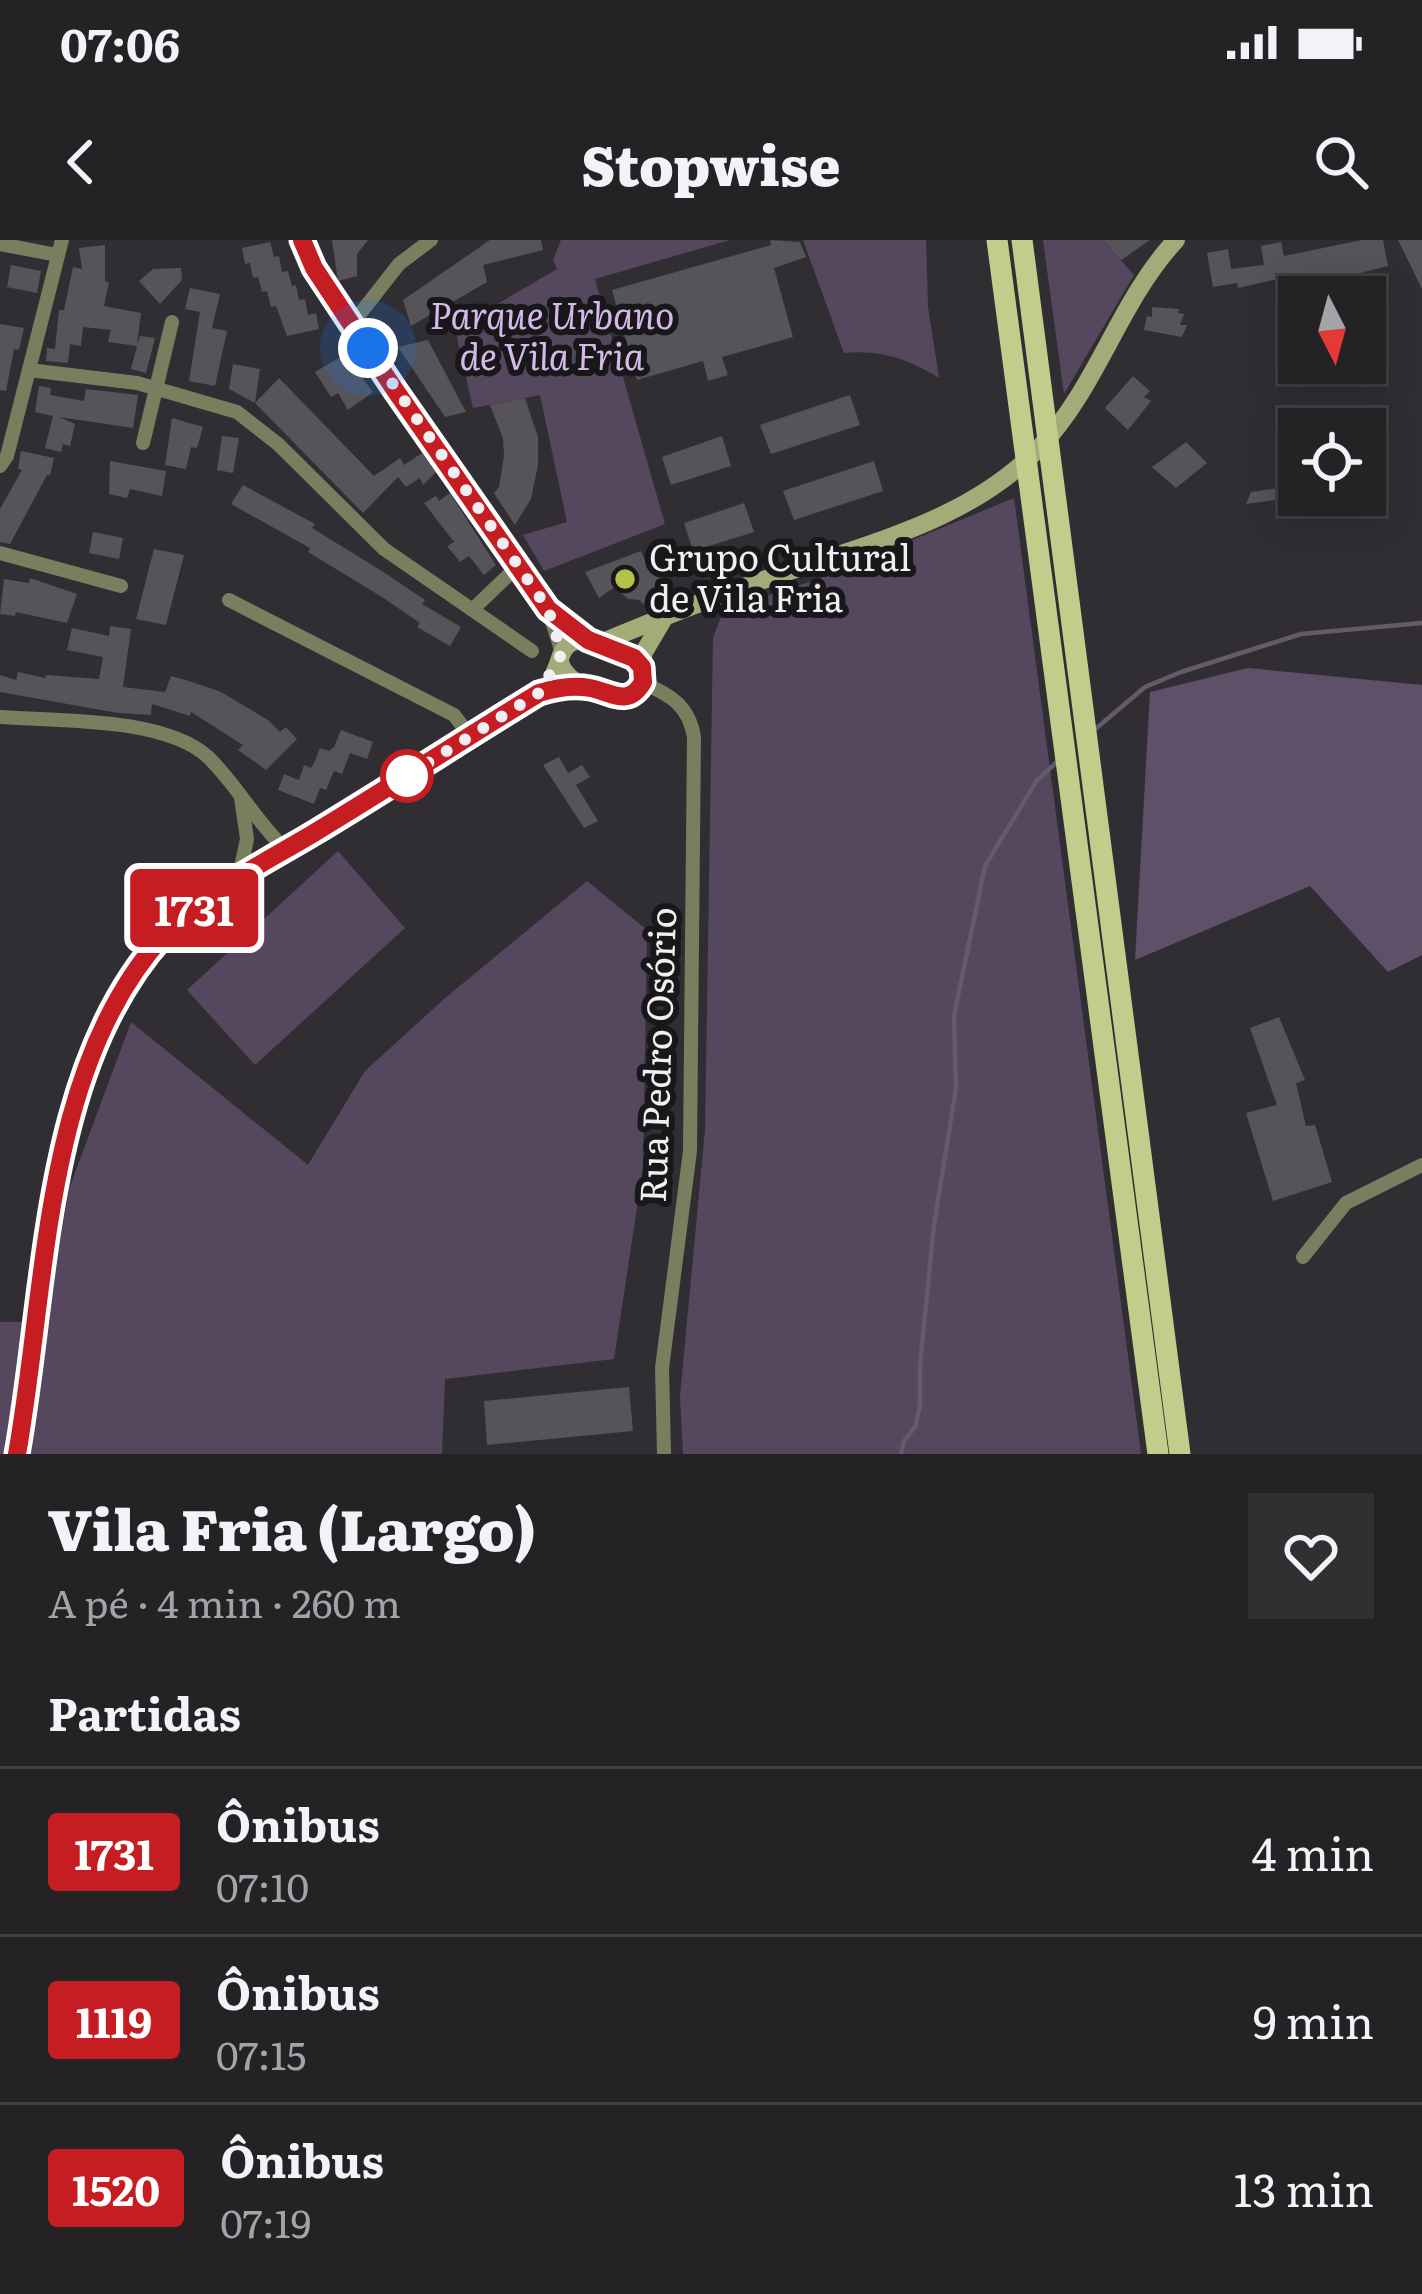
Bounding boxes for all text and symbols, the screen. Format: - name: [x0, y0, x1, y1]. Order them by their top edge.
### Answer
- text: 07:06: [60, 9, 180, 76]
- text: Stopwise: [582, 122, 840, 203]
- icon: back: [48, 129, 114, 195]
- icon: search: [1308, 129, 1374, 195]
- north arrow: [1278, 276, 1386, 384]
- map controls: [1278, 276, 1386, 516]
- park label: Parque Urbano de Vila Fria: [430, 287, 674, 381]
- your location: [338, 318, 398, 378]
- button: locate: [1278, 408, 1386, 516]
- place label: Grupo Cultural de Vila Fria: [649, 529, 911, 623]
- marker: Grupo Cultural de Vila Fria: [612, 566, 638, 592]
- unlabelled marker: [382, 751, 432, 801]
- line badge: 1731: [110, 869, 278, 947]
- text: 1731: [154, 877, 234, 939]
- street label: Rua Pedro Osório: [624, 906, 687, 1204]
- text: Vila Fria (Largo): [48, 1484, 536, 1569]
- button: heart: [1248, 1493, 1374, 1619]
- text: A pé · 4 min · 260 m: [48, 1572, 401, 1630]
- text: Partidas: [48, 1678, 241, 1745]
- text: Ônibus: [216, 1789, 380, 1856]
- text: 4 min: [1252, 1818, 1374, 1885]
- text: 1731: [74, 1821, 154, 1883]
- text: 07:10: [216, 1856, 309, 1914]
- text: Ônibus: [216, 1957, 380, 2024]
- text: 9 min: [1253, 1986, 1374, 2053]
- text: 1119: [76, 1989, 152, 2051]
- text: 07:15: [216, 2024, 306, 2082]
- text: Ônibus: [220, 2125, 384, 2192]
- text: 13 min: [1234, 2154, 1374, 2221]
- text: 1520: [72, 2157, 160, 2219]
- text: 07:19: [220, 2192, 311, 2250]

